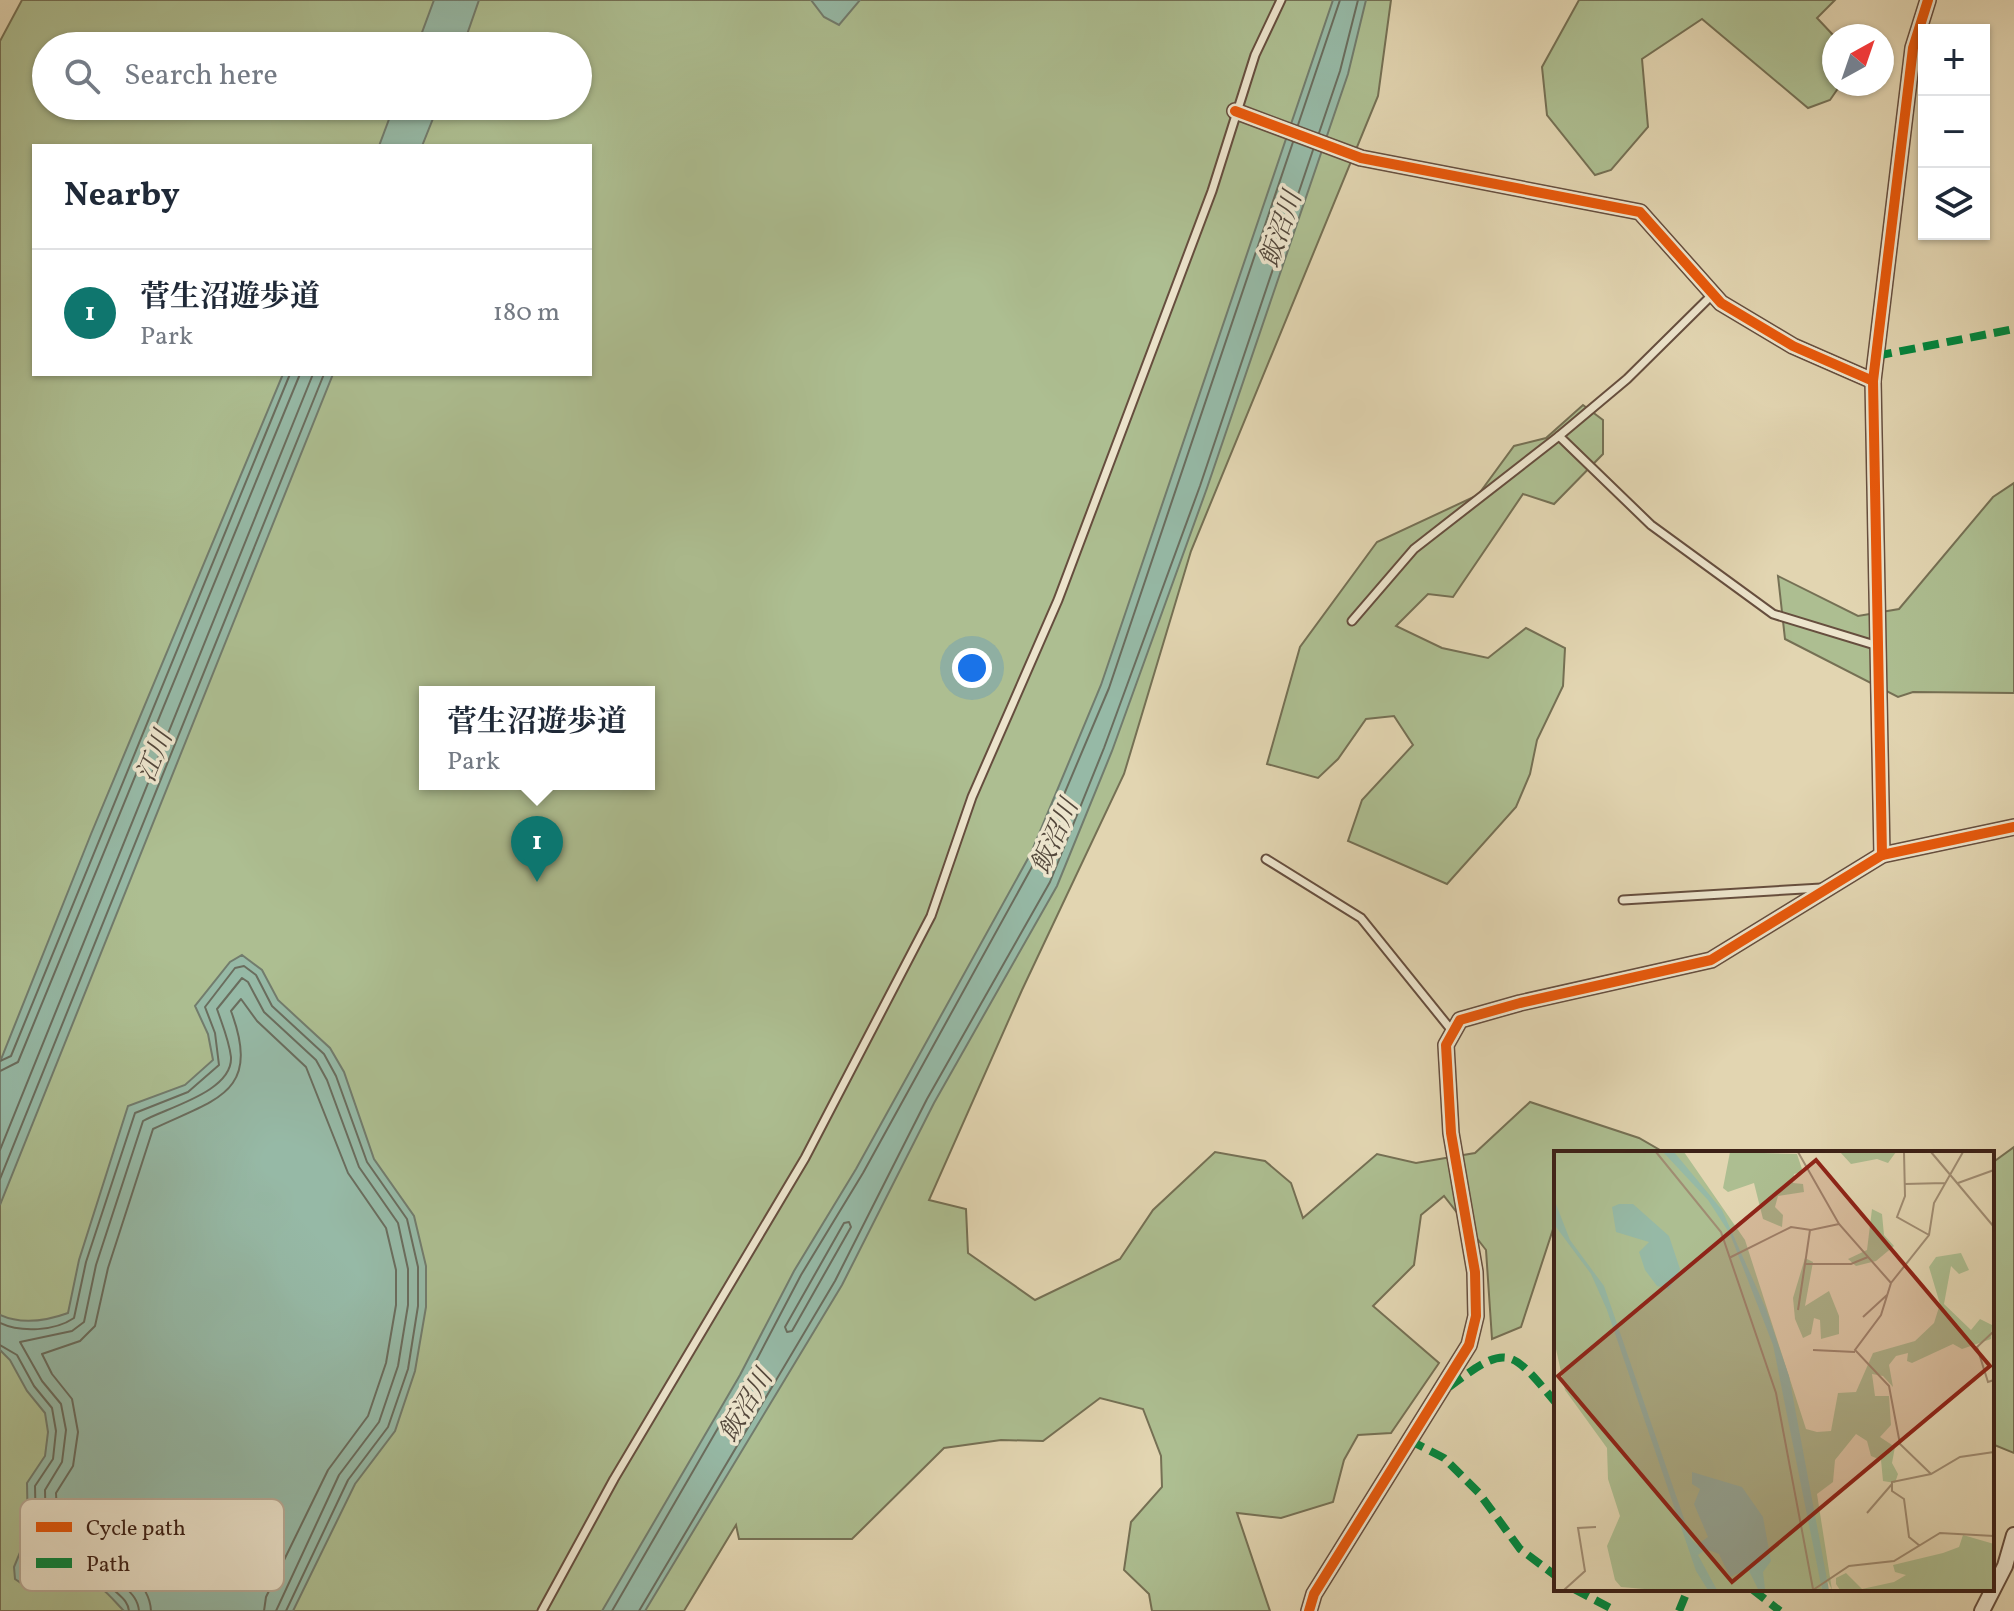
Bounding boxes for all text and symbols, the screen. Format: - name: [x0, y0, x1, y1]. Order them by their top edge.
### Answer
- north arrow: [1822, 24, 1894, 96]
- map controls: [1918, 24, 1990, 240]
- button: +: [1918, 24, 1990, 96]
- search box: [32, 32, 592, 120]
- icon: search: [60, 54, 104, 98]
- text: Search here: [124, 55, 278, 97]
- button: −: [1918, 96, 1990, 168]
- button: layers: [1918, 168, 1990, 240]
- text: Nearby: [64, 173, 180, 220]
- water label: 飯沼川: [1252, 184, 1313, 272]
- text: 菅生沼遊歩道: [140, 277, 320, 319]
- text: 1: [85, 295, 95, 331]
- text: 180 m: [493, 295, 560, 331]
- text: Park: [140, 319, 193, 355]
- your location: [952, 648, 992, 688]
- popup: [419, 686, 655, 790]
- text: 菅生沼遊歩道: [447, 702, 627, 744]
- water label: 江川: [129, 723, 183, 788]
- text: Park: [447, 744, 500, 780]
- water label: 飯沼川: [1024, 791, 1089, 880]
- pin: 1: [511, 816, 563, 882]
- inset map: [1554, 1151, 1994, 1591]
- water label: 飯沼川: [711, 1361, 784, 1449]
- legend: [20, 1499, 284, 1591]
- text: Cycle path: [86, 1514, 186, 1545]
- text: Path: [86, 1550, 130, 1581]

